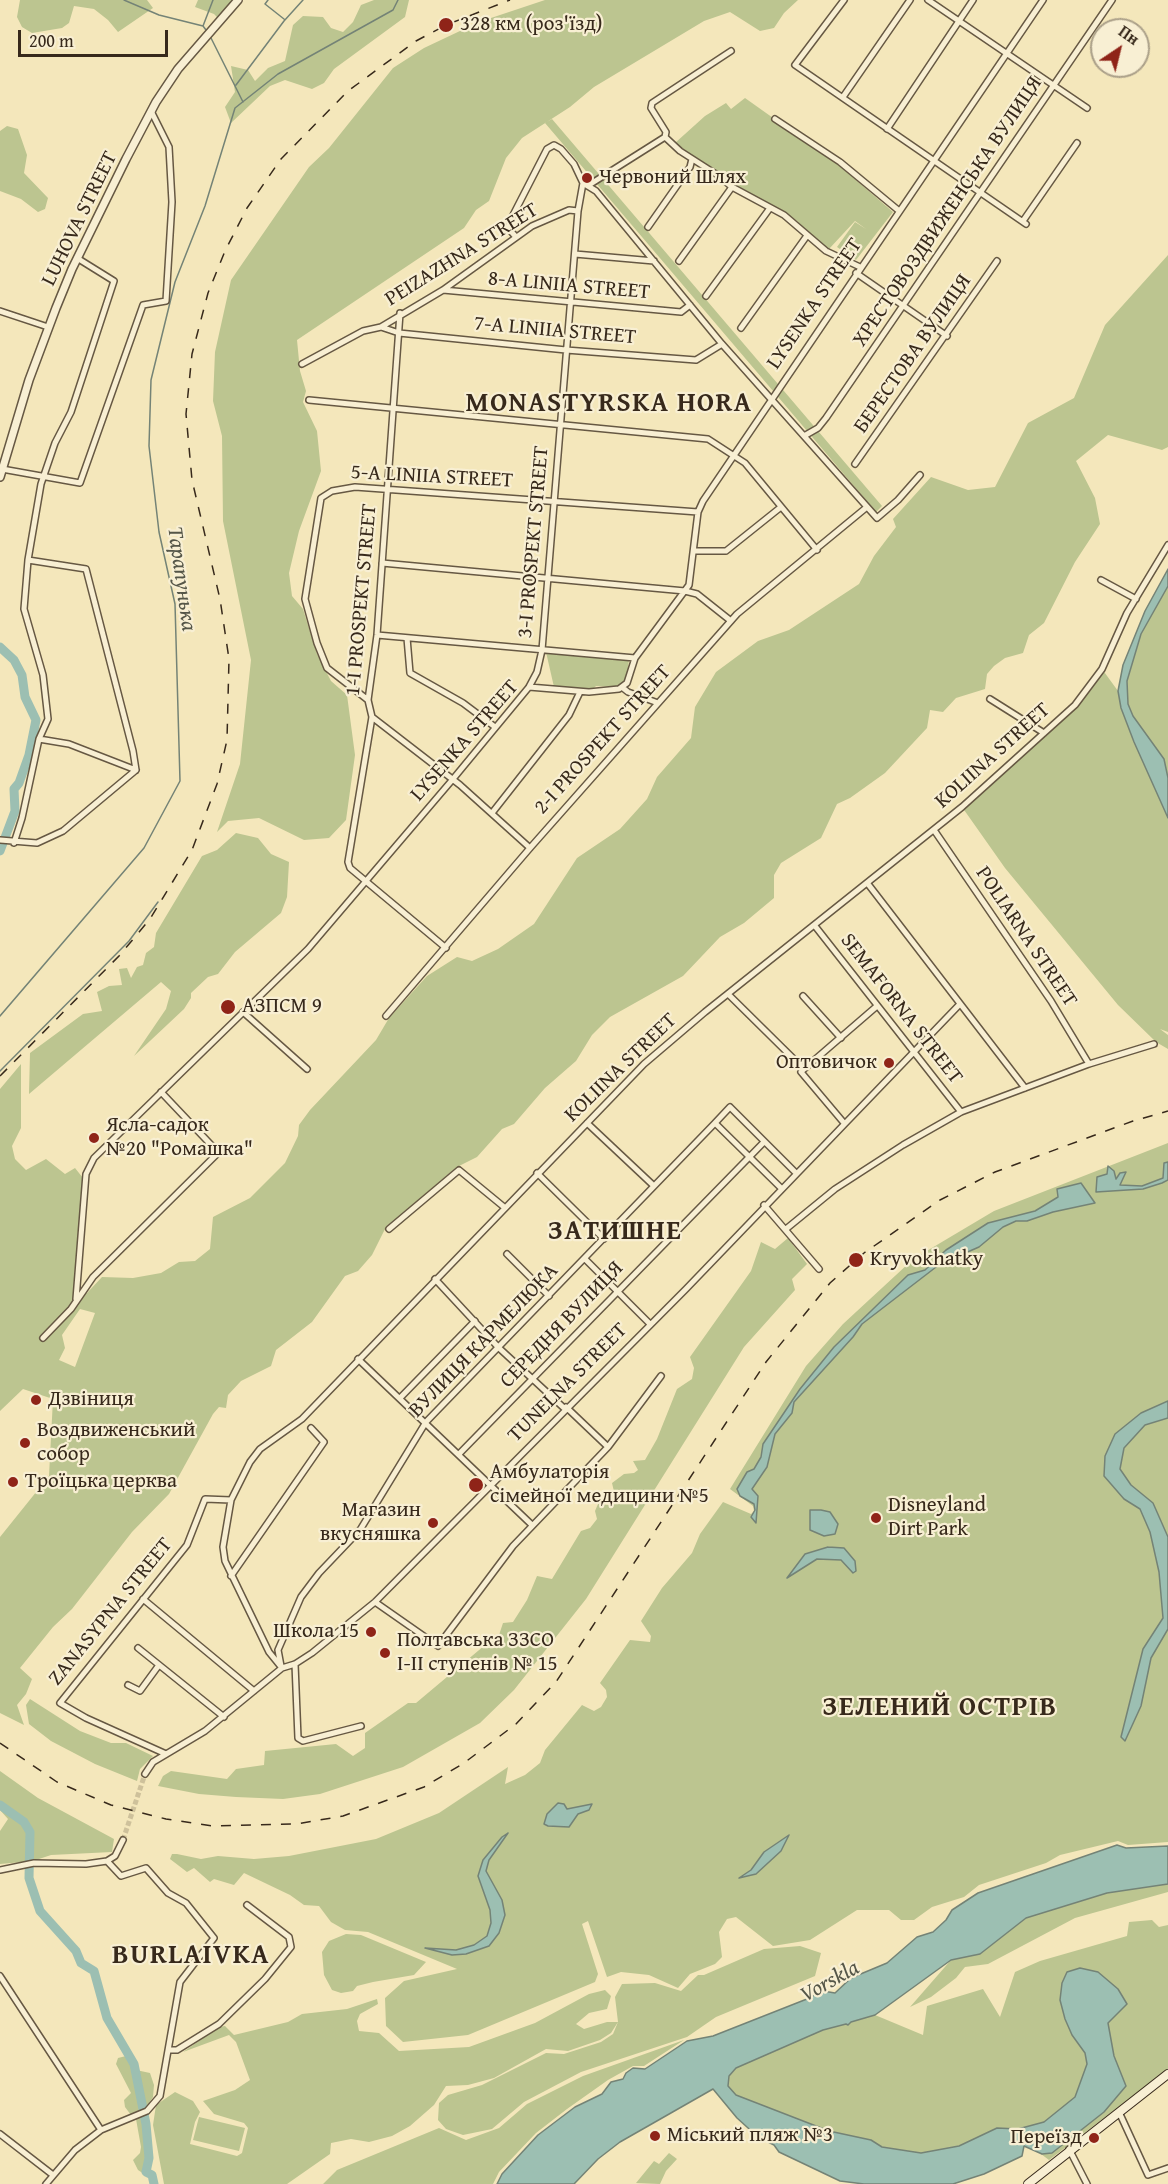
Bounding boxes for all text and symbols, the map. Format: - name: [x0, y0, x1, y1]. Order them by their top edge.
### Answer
- place label: 328 км (роз'їзд): [460, 12, 603, 38]
- marker: 328 км (роз'їзд): [437, 16, 455, 34]
- scale bar: [21, 18, 171, 56]
- north arrow: [1090, 18, 1150, 78]
- text: Пн: [1114, 19, 1144, 51]
- text: 200 m: [29, 27, 74, 54]
- street label: ХРЕСТОВОЗДВИЖЕНСЬКА ВУЛИЦЯ: [848, 72, 1048, 352]
- street label: LUHOVA STREET: [37, 148, 123, 290]
- place label: Червоний Шлях: [599, 165, 746, 191]
- marker: Червоний Шлях: [580, 171, 594, 185]
- street label: PEIZAZHNA STREET: [381, 198, 543, 312]
- street label: LYSENKA STREET: [762, 234, 868, 374]
- street label: 8-A LINIIA STREET: [487, 266, 651, 306]
- street label: БЕРЕСТОВА ВУЛИЦЯ: [849, 270, 977, 438]
- street label: 7-A LINIIA STREET: [473, 311, 637, 351]
- district label: MONASTYRSKA HORA: [465, 388, 753, 420]
- street label: 3-I PROSPEKT STREET: [513, 445, 555, 639]
- street label: 5-A LINIIA STREET: [350, 460, 514, 494]
- street label: 1-I PROSPEKT STREET: [341, 503, 383, 697]
- water label: Тарапунька: [161, 525, 201, 633]
- street label: 2-I PROSPEKT STREET: [529, 660, 677, 820]
- street label: LYSENKA STREET: [405, 675, 525, 807]
- street label: KOLIINA STREET: [930, 698, 1056, 814]
- street label: POLIARNA STREET: [970, 862, 1082, 1012]
- street label: SEMAFORNA STREET: [834, 929, 968, 1089]
- place label: АЗПСМ 9: [242, 994, 322, 1020]
- marker: АЗПСМ 9: [219, 998, 237, 1016]
- street label: KOLIINA STREET: [560, 1008, 682, 1128]
- place label: Оптовичок: [776, 1050, 877, 1076]
- marker: Оптовичок: [882, 1056, 896, 1070]
- place label: Ясла-садок №20 "Ромашка": [106, 1113, 253, 1163]
- marker: Ясла-садок №20 "Ромашка": [87, 1131, 101, 1145]
- district label: ЗАТИШНЕ: [548, 1216, 682, 1248]
- place label: Kryvokhatky: [870, 1247, 983, 1273]
- marker: Kryvokhatky: [847, 1251, 865, 1269]
- street label: СЕРЕДНЯ ВУЛИЦЯ: [495, 1256, 629, 1394]
- street label: ВУЛИЦЯ КАРМЕЛЮКА: [404, 1259, 564, 1423]
- street label: TUNELNA STREET: [503, 1318, 633, 1448]
- place label: Дзвіниця: [48, 1387, 134, 1413]
- marker: Дзвіниця: [29, 1393, 43, 1407]
- place label: Воздвиженський собор: [37, 1418, 195, 1468]
- marker: Воздвиженський собор: [18, 1436, 32, 1450]
- place label: Амбулаторія сімейної медицини №5: [490, 1460, 709, 1510]
- place label: Троїцька церква: [25, 1469, 177, 1495]
- marker: Троїцька церква: [6, 1475, 20, 1489]
- marker: Амбулаторія сімейної медицини №5: [467, 1476, 485, 1494]
- place label: Disneyland Dirt Park: [888, 1493, 986, 1543]
- place label: Магазин вкусняшка: [320, 1498, 421, 1548]
- marker: Disneyland Dirt Park: [869, 1511, 883, 1525]
- marker: Магазин вкусняшка: [426, 1516, 440, 1530]
- street label: ZANASYPNA STREET: [44, 1533, 178, 1691]
- place label: Школа 15: [273, 1619, 359, 1645]
- marker: Школа 15: [364, 1625, 378, 1639]
- place label: Полтавська ЗЗСО І-ІІ ступенів № 15: [397, 1628, 558, 1678]
- marker: Полтавська ЗЗСО І-ІІ ступенів № 15: [378, 1646, 392, 1660]
- district label: ЗЕЛЕНИЙ ОСТРІВ: [822, 1692, 1058, 1724]
- district label: BURLAIVKA: [112, 1940, 270, 1972]
- water label: Vorskla: [796, 1955, 864, 2009]
- place label: Міський пляж №3: [667, 2123, 833, 2149]
- place label: Переїзд: [1011, 2125, 1082, 2151]
- marker: Міський пляж №3: [648, 2129, 662, 2143]
- marker: Переїзд: [1087, 2131, 1101, 2145]

